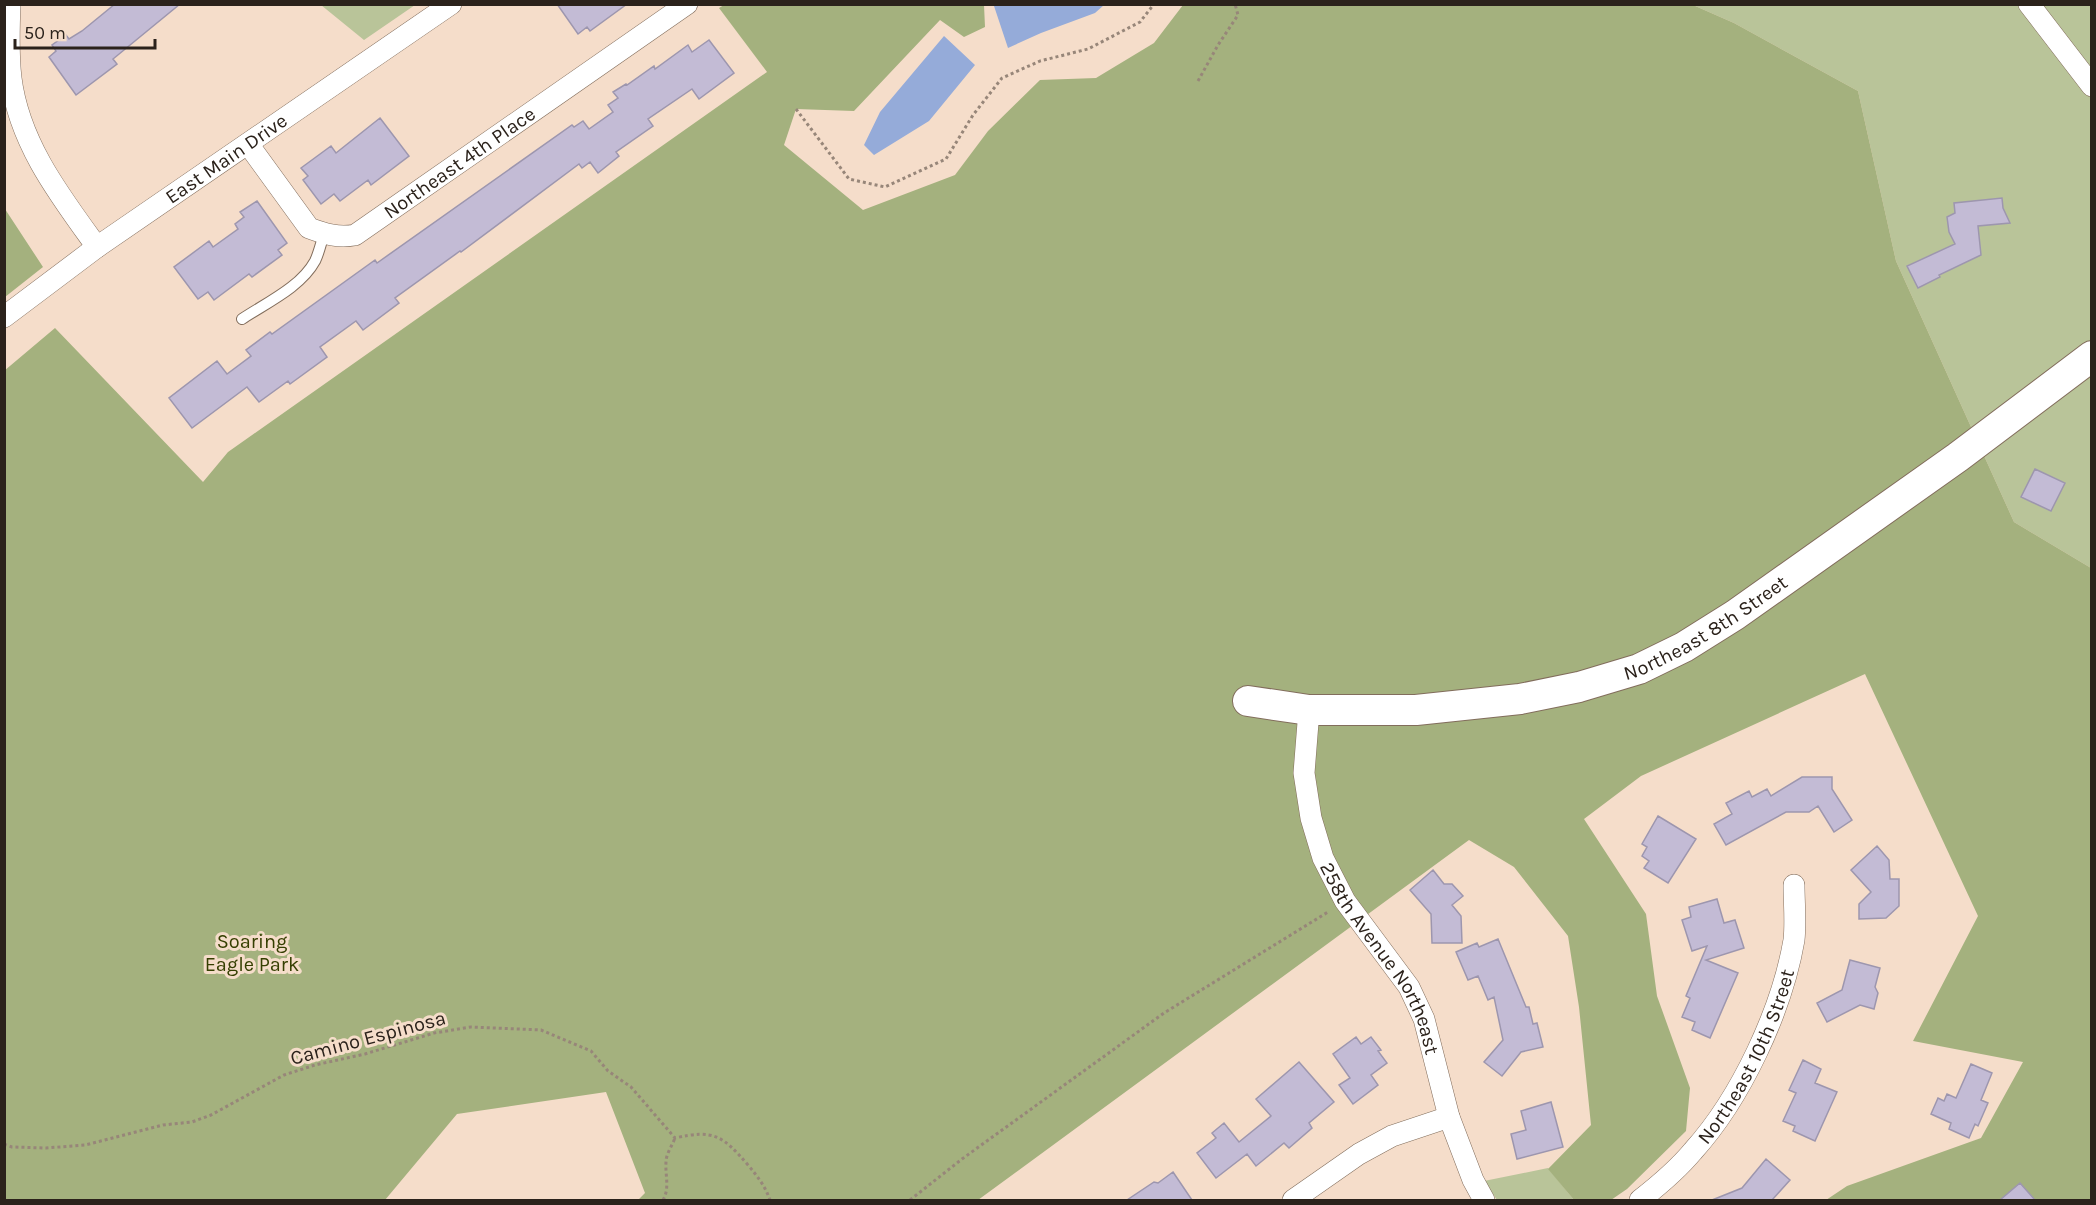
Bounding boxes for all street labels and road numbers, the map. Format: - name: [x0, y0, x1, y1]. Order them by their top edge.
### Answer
- street label: Northeast 4th Place: [379, 102, 539, 223]
- street label: East Main Drive: [161, 109, 291, 208]
- street label: Northeast 8th Street: [1621, 570, 1792, 685]
- street label: 258th Avenue Northeast: [1315, 858, 1444, 1057]
- street label: Northeast 10th Street: [1693, 966, 1799, 1148]
- street label: Camino Espinosa: [288, 1006, 448, 1070]

